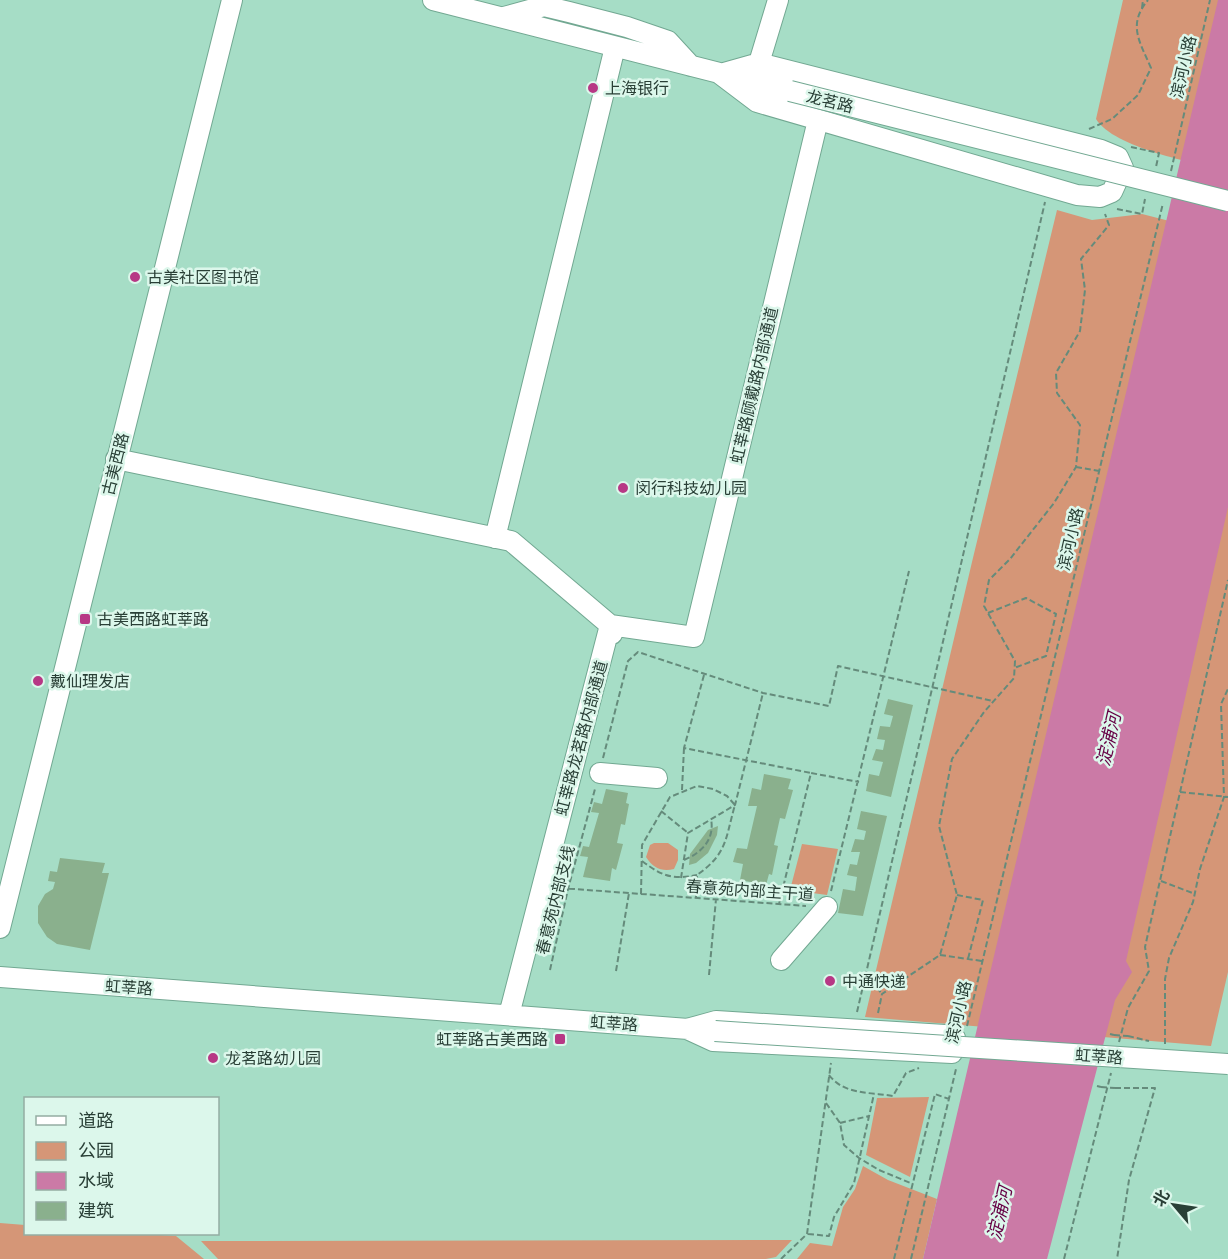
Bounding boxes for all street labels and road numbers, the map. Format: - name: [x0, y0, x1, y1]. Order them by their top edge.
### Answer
- street label: 滨河小路: [1165, 33, 1201, 101]
- street label: 龙茗路: [804, 85, 856, 117]
- street label: 虹莘路顾戴路内部通道: [725, 305, 783, 465]
- street label: 古美西路: [97, 430, 133, 498]
- street label: 滨河小路: [1052, 505, 1088, 573]
- street label: 虹莘路龙茗路内部通道: [550, 658, 612, 818]
- street label: 春意苑内部支线: [531, 843, 579, 957]
- street label: 春意苑内部主干道: [685, 875, 815, 905]
- street label: 虹莘路: [104, 974, 154, 1000]
- street label: 滨河小路: [940, 978, 976, 1046]
- street label: 虹莘路: [589, 1010, 639, 1036]
- street label: 虹莘路: [1074, 1043, 1124, 1069]

